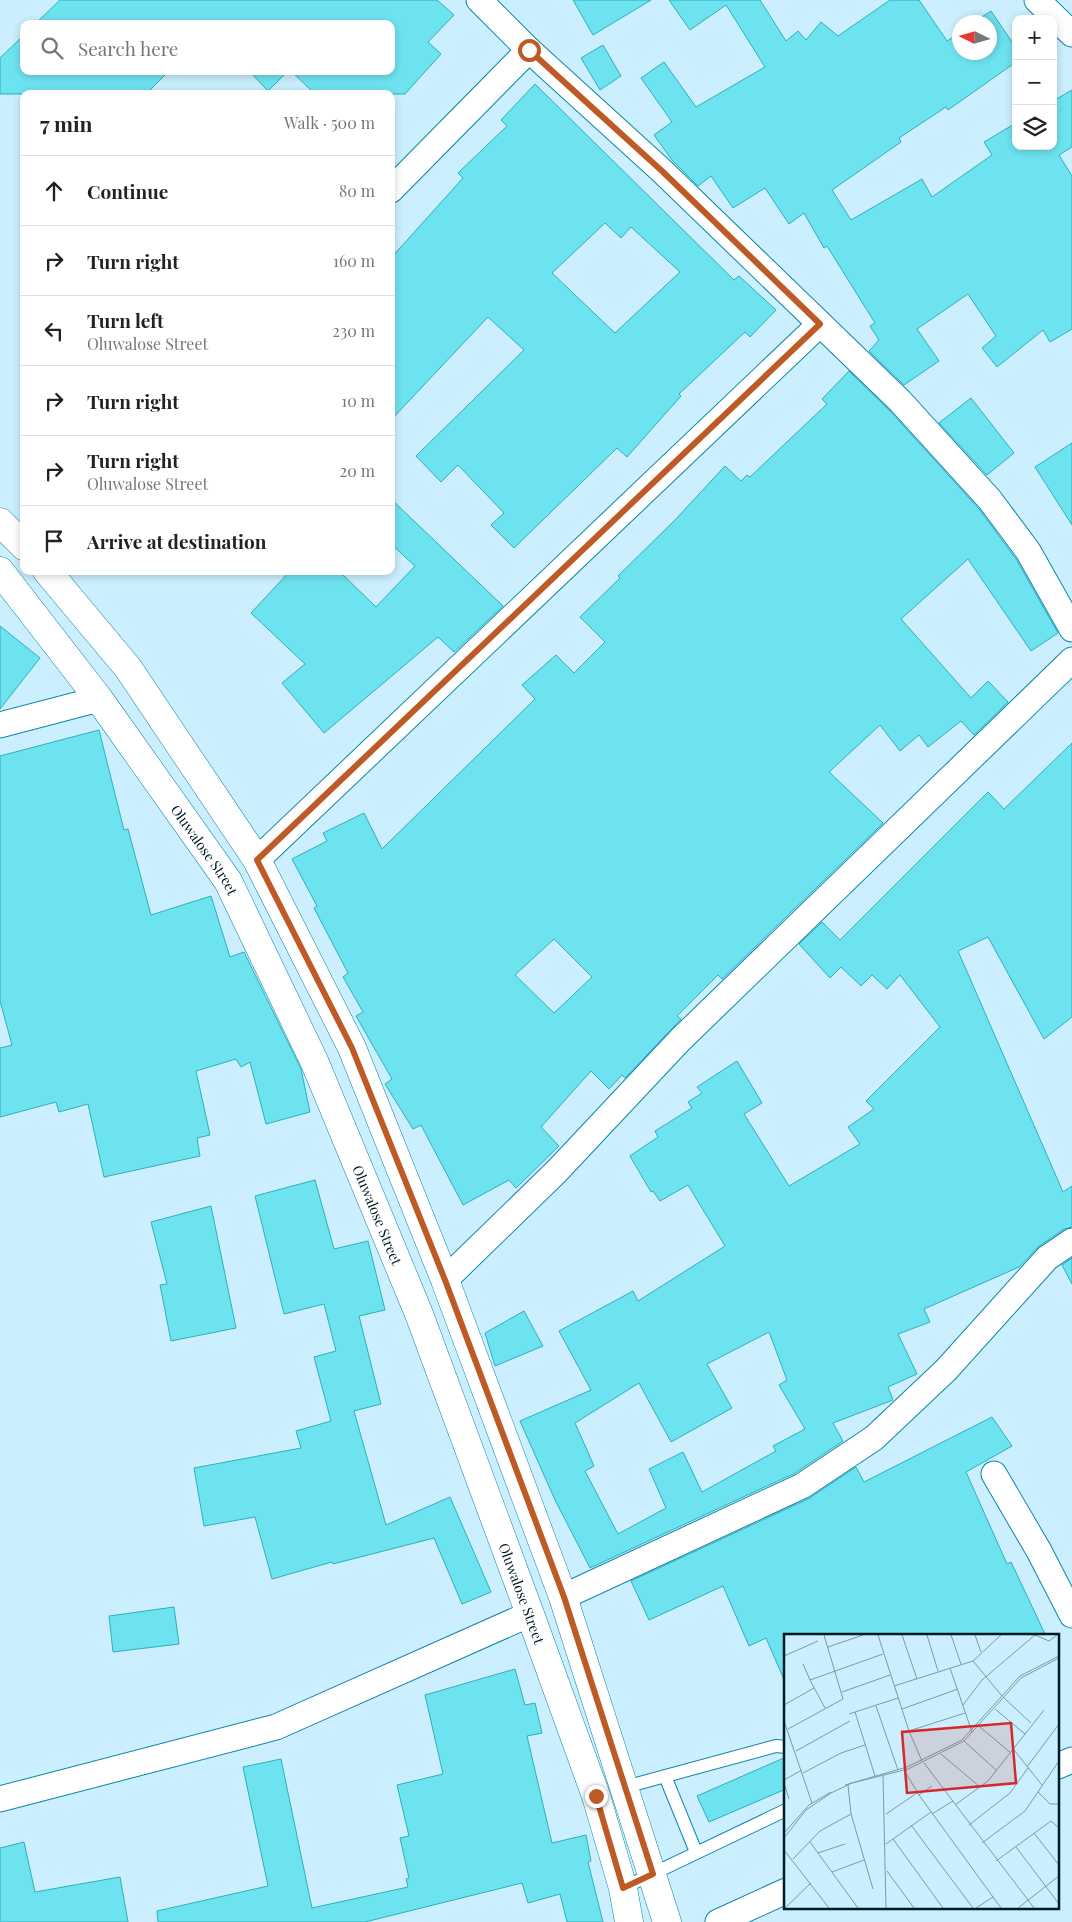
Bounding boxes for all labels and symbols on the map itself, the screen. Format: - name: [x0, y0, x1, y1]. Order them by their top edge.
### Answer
- north arrow: [952, 15, 997, 60]
- route start: [518, 39, 541, 62]
- street label: Oluwalose Street: [167, 800, 243, 899]
- street label: Oluwalose Street: [349, 1162, 407, 1268]
- street label: Oluwalose Street: [495, 1540, 550, 1647]
- inset map: [784, 1634, 1060, 1910]
- route end: [585, 1785, 608, 1808]

